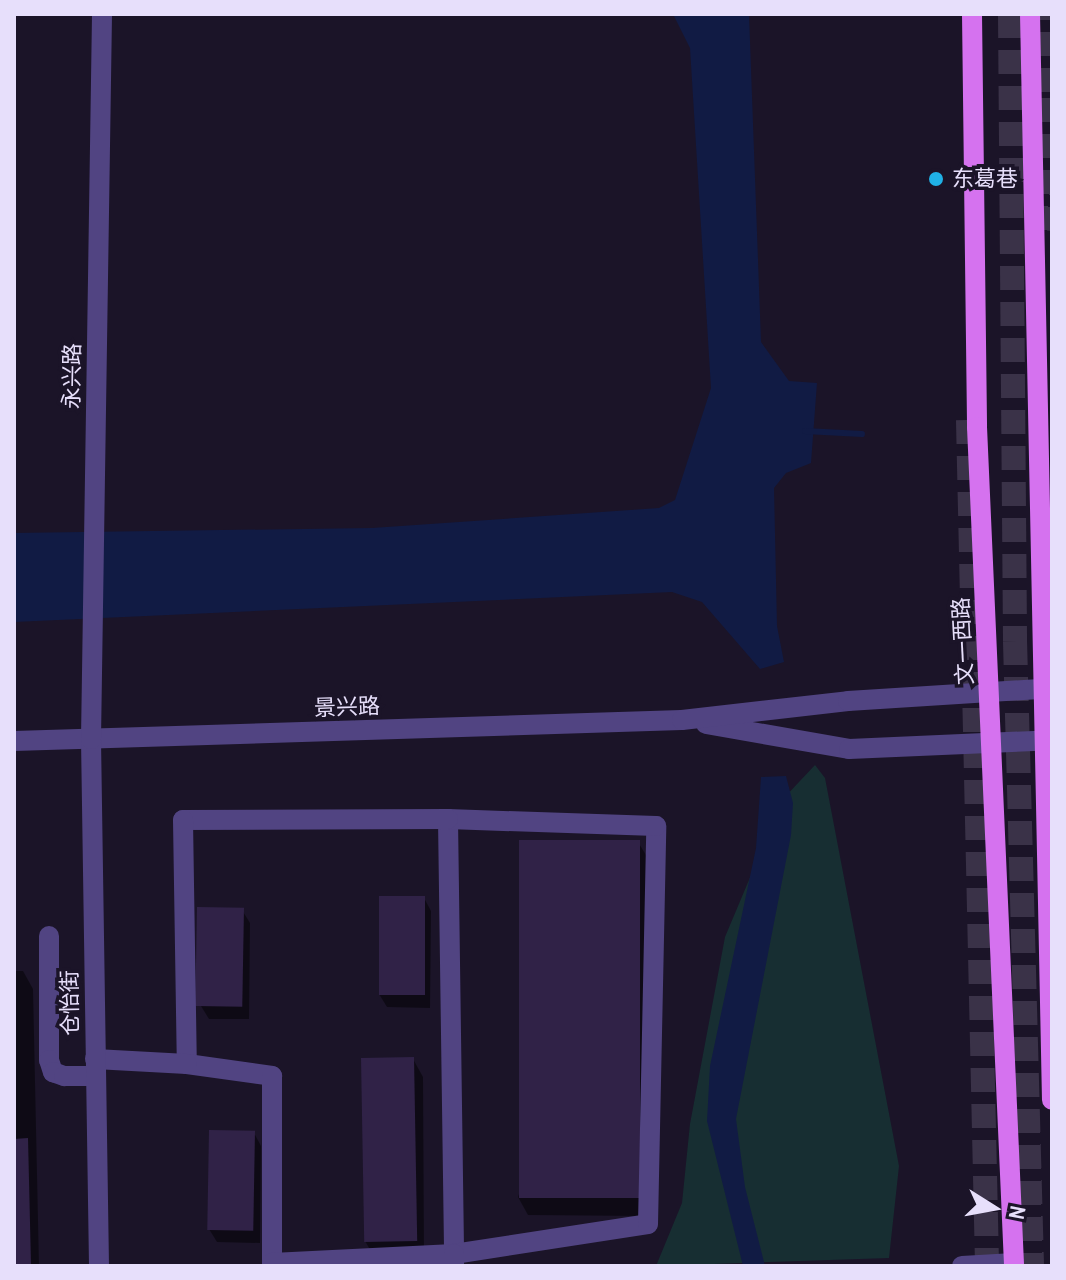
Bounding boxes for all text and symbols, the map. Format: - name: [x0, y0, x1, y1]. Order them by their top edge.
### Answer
- place label: 东葛巷: [952, 166, 1018, 192]
- marker: 东葛巷: [927, 170, 945, 188]
- street label: 永兴路: [58, 343, 86, 409]
- street label: 文一西路: [948, 596, 978, 686]
- street label: 景兴路: [314, 693, 380, 721]
- street label: 仓怡街: [56, 970, 84, 1036]
- north arrow: [954, 1168, 1034, 1248]
- text: N: [1002, 1203, 1034, 1222]

